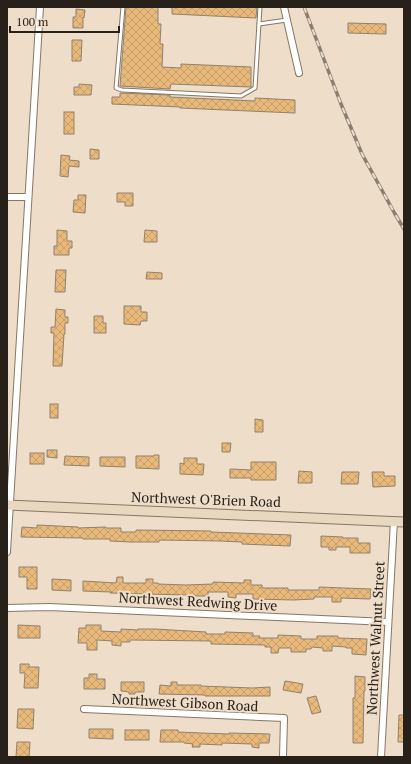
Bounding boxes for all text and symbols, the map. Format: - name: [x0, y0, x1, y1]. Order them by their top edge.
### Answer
- scale bar: [10, 8, 119, 34]
- text: 100 m: [16, 14, 49, 29]
- street label: Northwest O'Brien Road: [131, 487, 281, 511]
- street label: Northwest Walnut Street: [361, 560, 389, 716]
- street label: Northwest Redwing Drive: [118, 587, 278, 615]
- street label: Northwest Gibson Road: [111, 689, 259, 715]

